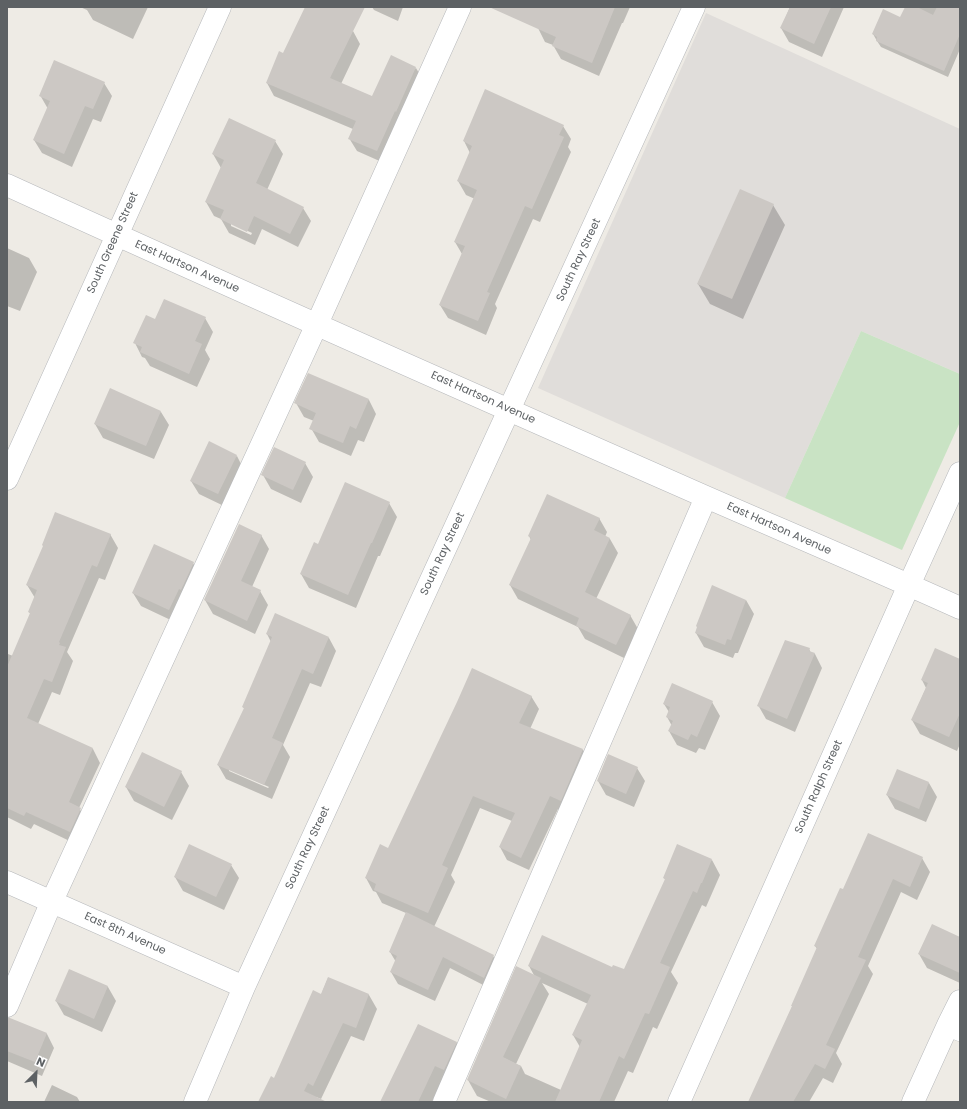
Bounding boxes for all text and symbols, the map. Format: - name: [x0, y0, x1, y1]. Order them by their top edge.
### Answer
- street label: South Greene Street: [85, 190, 141, 296]
- street label: South Ray Street: [554, 216, 604, 304]
- street label: East Hartson Avenue: [133, 238, 241, 296]
- street label: East Hartson Avenue: [429, 369, 537, 427]
- street label: East Hartson Avenue: [725, 500, 833, 558]
- street label: South Ray Street: [418, 510, 468, 598]
- street label: South Ralph Street: [792, 738, 846, 836]
- street label: South Ray Street: [283, 804, 333, 892]
- street label: East 8th Avenue: [82, 910, 168, 958]
- north arrow: [16, 1053, 56, 1093]
- text: N: [34, 1053, 48, 1071]

